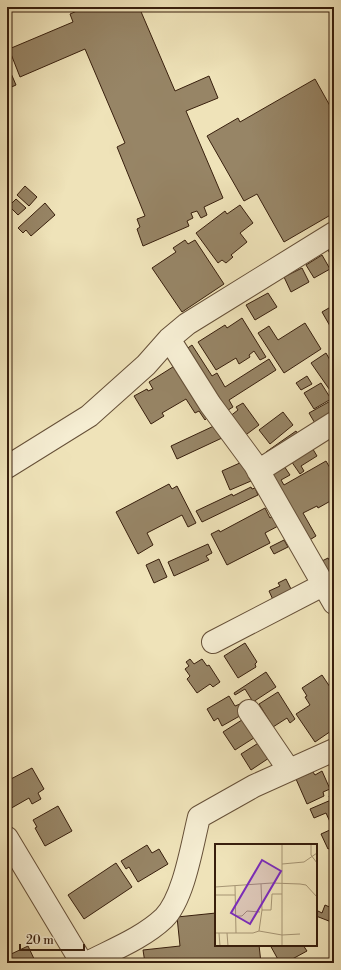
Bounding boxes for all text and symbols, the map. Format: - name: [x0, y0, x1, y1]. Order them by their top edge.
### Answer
- inset map: [215, 844, 317, 946]
- scale bar: [20, 926, 84, 952]
- text: 20 m: [26, 933, 54, 948]

